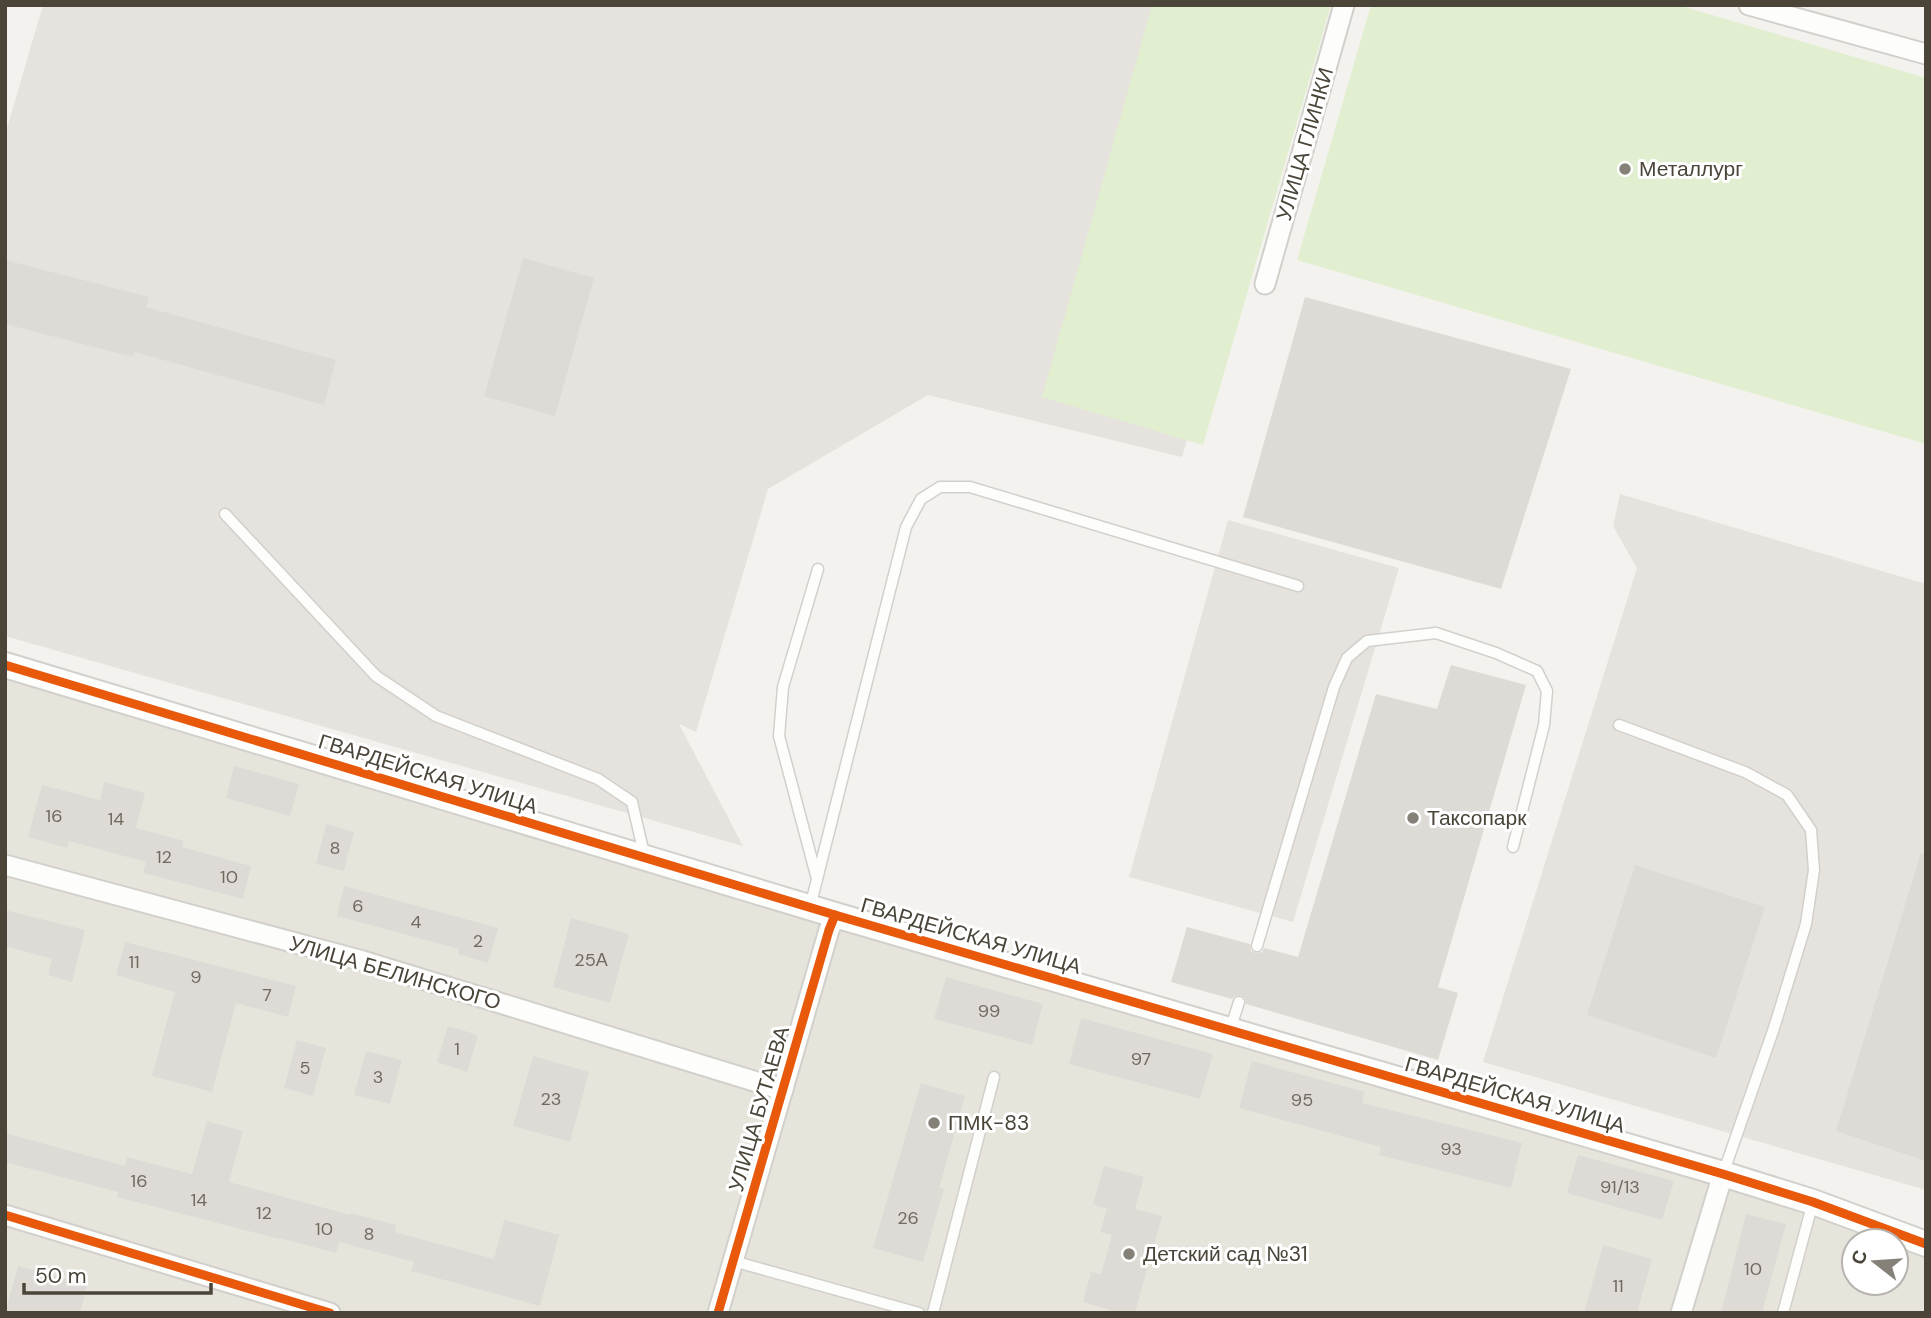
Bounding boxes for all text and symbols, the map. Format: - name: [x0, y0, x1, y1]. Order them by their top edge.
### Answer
- street label: УЛИЦА ГЛИНКИ: [1270, 64, 1340, 224]
- place label: Металлург: [1639, 155, 1743, 183]
- marker: Металлург: [1617, 161, 1633, 177]
- street label: ГВАРДЕЙСКАЯ УЛИЦА: [315, 727, 541, 821]
- house number: 16: [46, 804, 62, 828]
- place label: Таксопарк: [1427, 804, 1527, 832]
- house number: 14: [108, 807, 124, 831]
- marker: Таксопарк: [1405, 810, 1421, 826]
- house number: 8: [330, 836, 340, 860]
- house number: 12: [156, 845, 172, 869]
- house number: 10: [220, 865, 238, 889]
- street label: ГВАРДЕЙСКАЯ УЛИЦА: [858, 891, 1084, 981]
- house number: 6: [352, 894, 364, 918]
- house number: 4: [411, 910, 422, 934]
- street label: УЛИЦА БЕЛИНСКОГО: [286, 929, 504, 1017]
- house number: 2: [473, 929, 483, 953]
- house number: 25А: [574, 948, 608, 972]
- house number: 11: [128, 950, 140, 974]
- house number: 9: [190, 965, 202, 989]
- house number: 7: [262, 983, 272, 1007]
- house number: 99: [978, 999, 1000, 1023]
- street label: УЛИЦА БУТАЕВА: [722, 1023, 796, 1195]
- house number: 1: [454, 1037, 460, 1061]
- house number: 97: [1131, 1047, 1151, 1071]
- street label: ГВАРДЕЙСКАЯ УЛИЦА: [1402, 1050, 1628, 1140]
- house number: 5: [300, 1056, 310, 1080]
- house number: 3: [373, 1065, 383, 1089]
- house number: 23: [540, 1087, 562, 1111]
- house number: 95: [1291, 1088, 1313, 1112]
- place label: ПМК-83: [948, 1109, 1029, 1137]
- marker: ПМК-83: [926, 1115, 942, 1131]
- house number: 93: [1440, 1137, 1462, 1161]
- house number: 16: [131, 1169, 147, 1193]
- house number: 91/13: [1600, 1175, 1640, 1199]
- house number: 14: [191, 1188, 207, 1212]
- house number: 12: [256, 1201, 272, 1225]
- house number: 26: [897, 1206, 919, 1230]
- house number: 10: [315, 1217, 333, 1241]
- house number: 8: [364, 1222, 374, 1246]
- north arrow: [1840, 1227, 1910, 1297]
- place label: Детский сад №31: [1143, 1240, 1307, 1268]
- marker: Детский сад №31: [1121, 1246, 1137, 1262]
- text: С: [1845, 1247, 1873, 1267]
- scale bar: [24, 1252, 212, 1296]
- house number: 10: [1744, 1257, 1762, 1281]
- text: 50 m: [35, 1262, 86, 1290]
- house number: 11: [1612, 1274, 1624, 1298]

